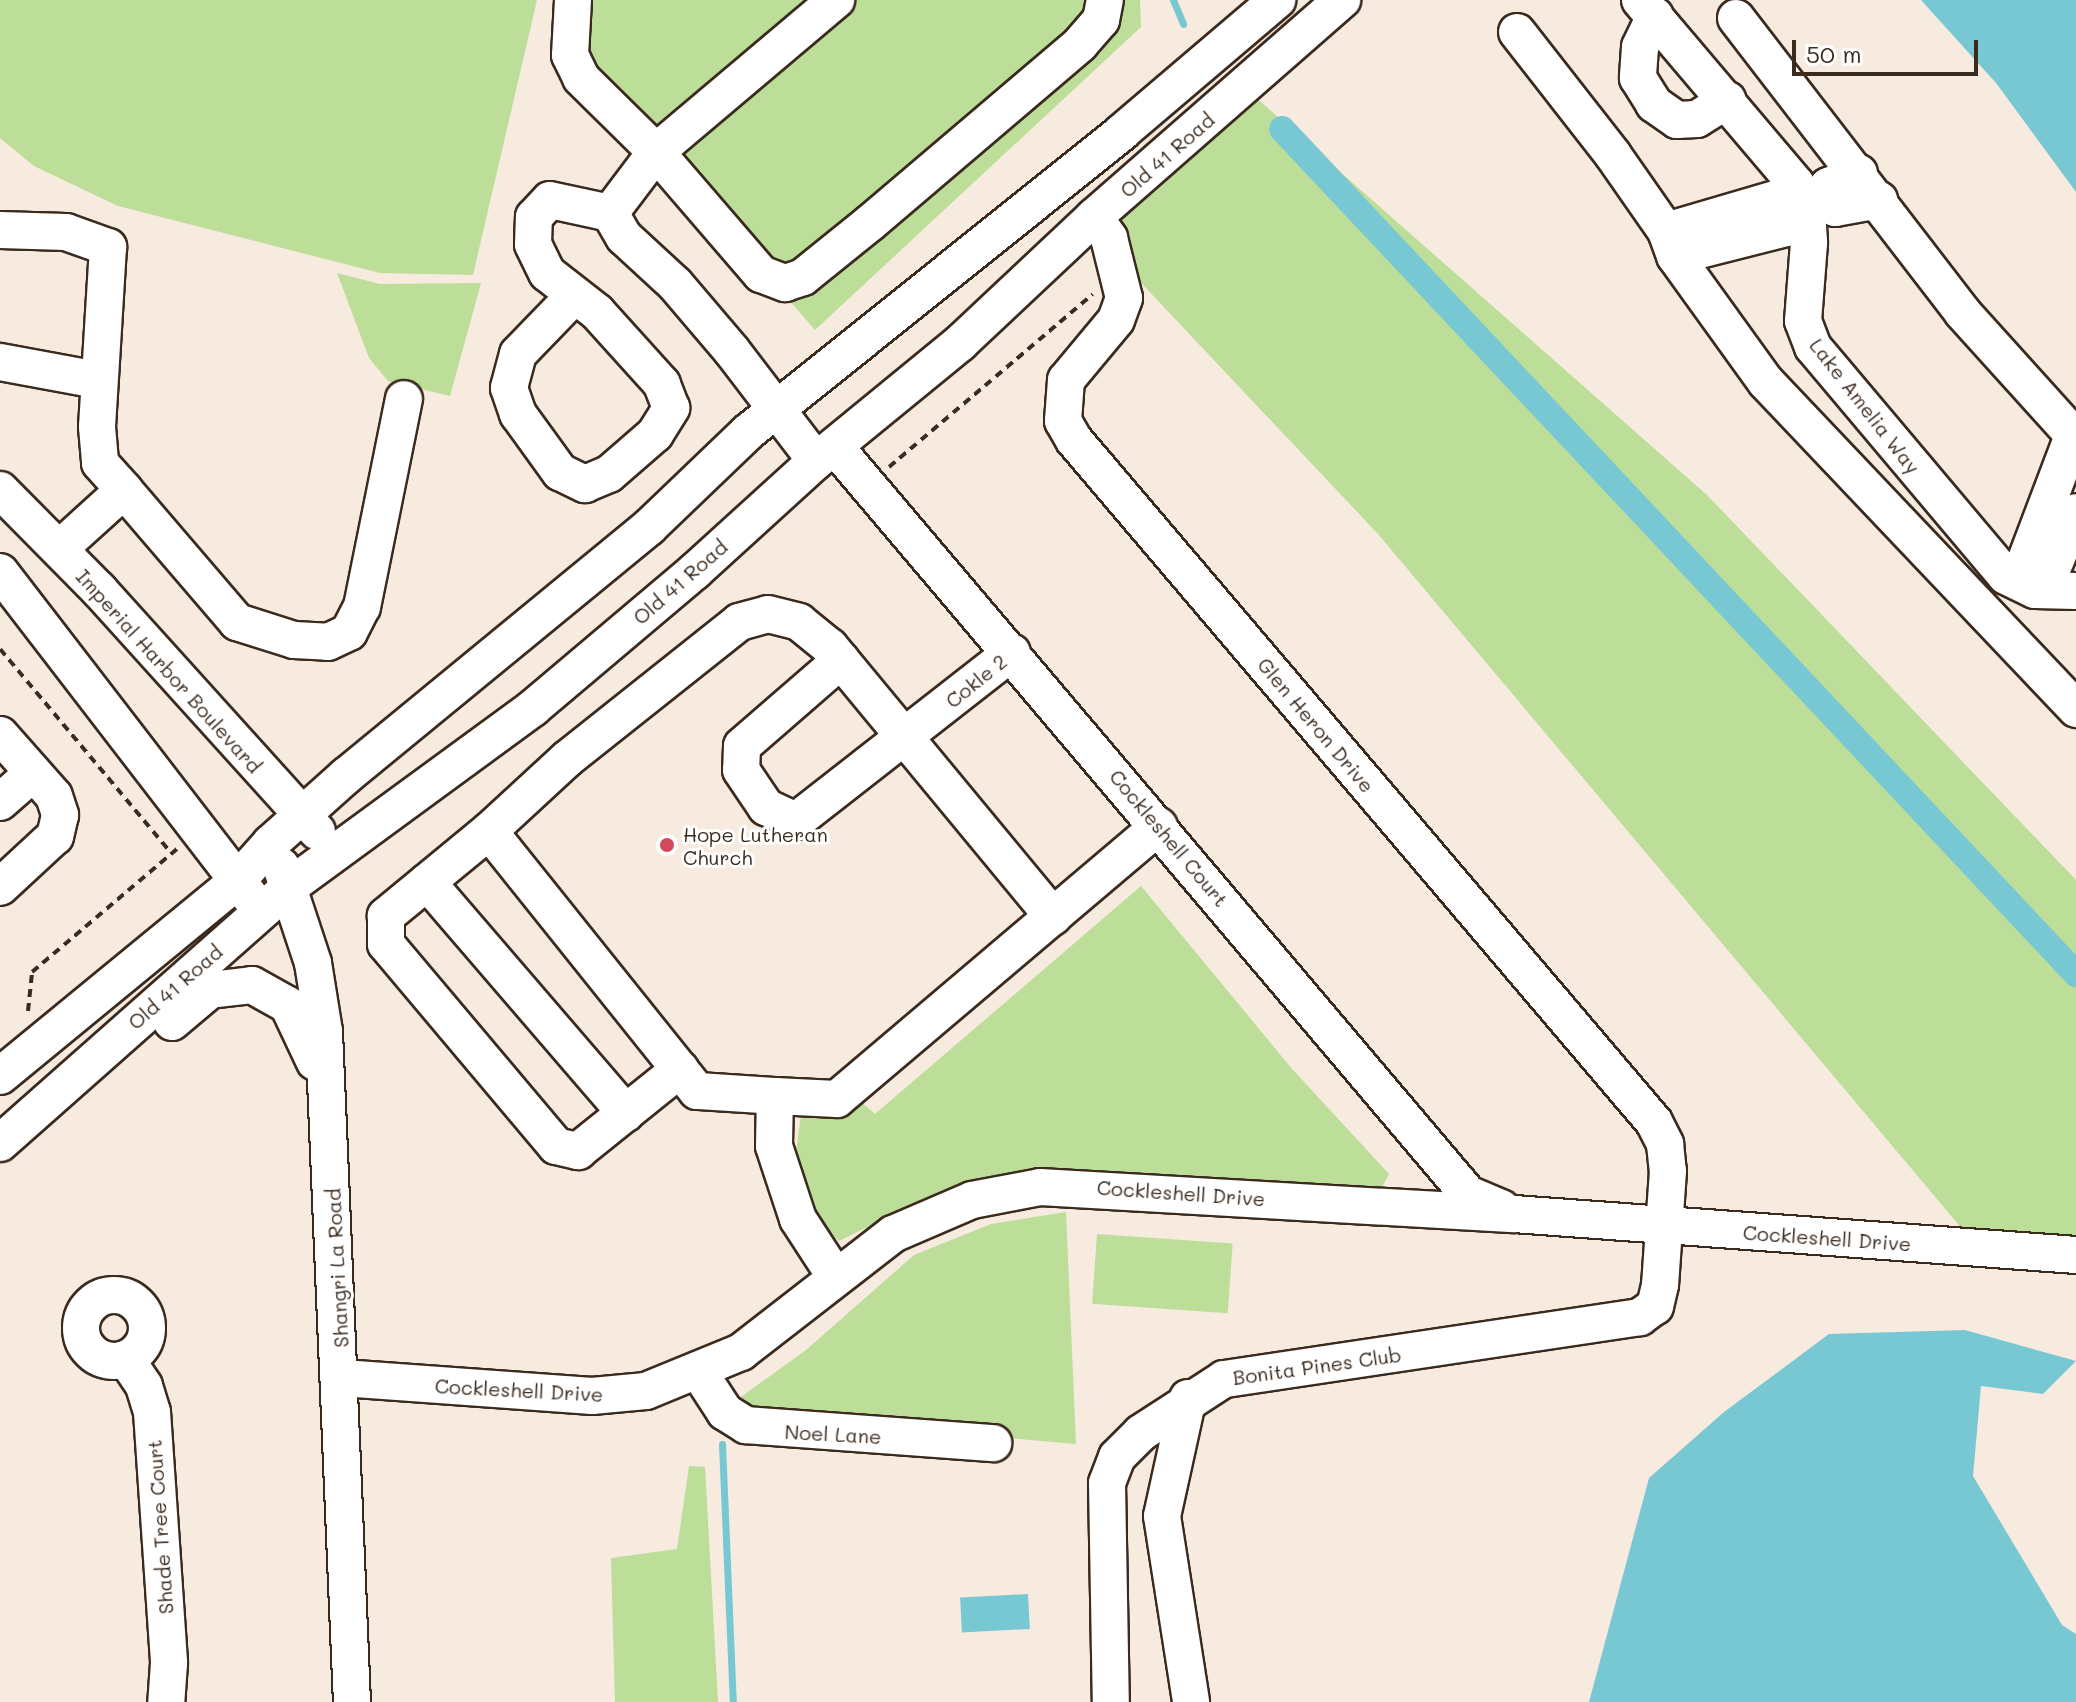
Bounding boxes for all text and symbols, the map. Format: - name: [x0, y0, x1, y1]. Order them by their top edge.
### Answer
- scale bar: [1796, 24, 1982, 74]
- text: 50 m: [1806, 38, 1862, 69]
- street label: Old 41 Road: [1115, 108, 1219, 202]
- street label: Lake Amelia Way: [1805, 334, 1925, 478]
- street label: Old 41 Road: [628, 535, 732, 629]
- street label: Imperial Harbor Boulevard: [71, 564, 267, 778]
- street label: Cokle 2: [941, 649, 1011, 713]
- street label: Glen Heron Drive: [1253, 653, 1379, 797]
- street label: Cockleshell Court: [1105, 765, 1233, 911]
- place label: Hope Lutheran Church: [683, 822, 828, 869]
- marker: Hope Lutheran Church: [658, 836, 676, 854]
- street label: Old 41 Road: [123, 940, 227, 1034]
- street label: Cockleshell Drive: [1096, 1175, 1266, 1211]
- street label: Shangri La Road: [321, 1188, 353, 1348]
- street label: Cockleshell Drive: [1742, 1220, 1912, 1256]
- street label: Bonita Pines Club: [1231, 1342, 1403, 1390]
- street label: Cockleshell Drive: [434, 1374, 604, 1406]
- street label: Noel Lane: [784, 1419, 882, 1449]
- street label: Shade Tree Court: [142, 1439, 178, 1615]

